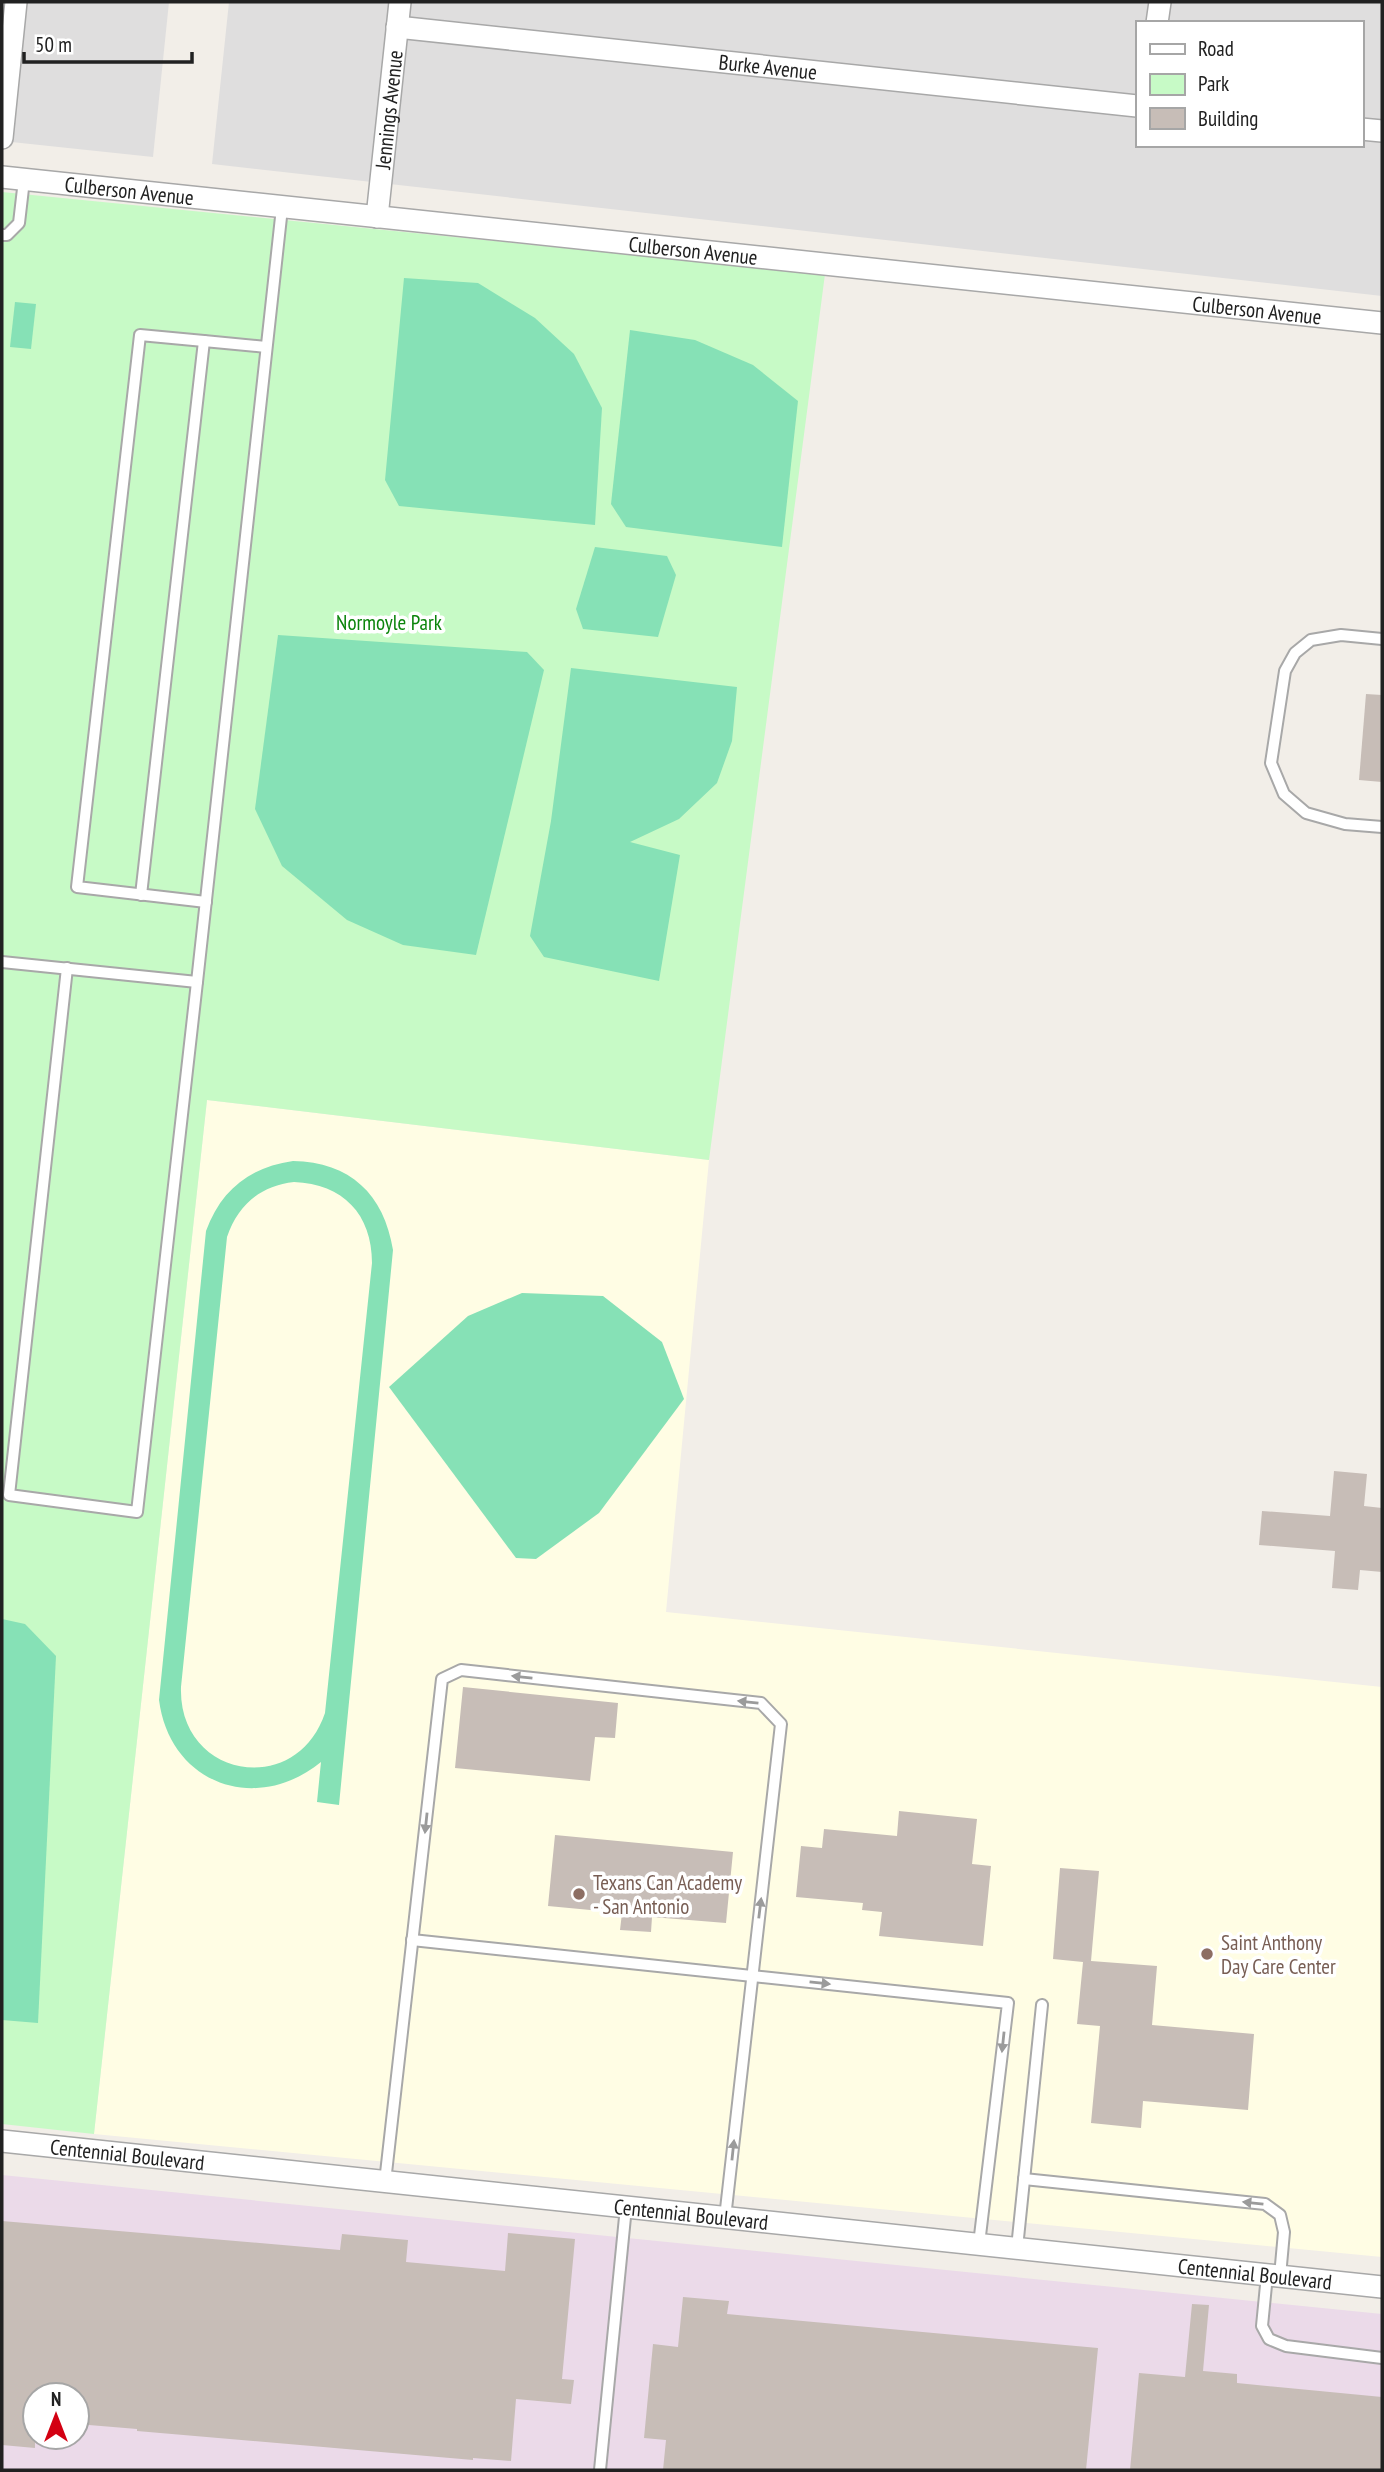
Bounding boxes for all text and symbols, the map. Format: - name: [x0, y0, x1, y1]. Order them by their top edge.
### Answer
- scale bar: [24, 21, 192, 65]
- legend: [1136, 21, 1363, 147]
- text: 50 m: [35, 31, 72, 58]
- text: Road: [1198, 35, 1234, 62]
- street label: Burke Avenue: [717, 48, 818, 85]
- street label: Jennings Avenue: [369, 49, 408, 171]
- text: Park: [1198, 70, 1229, 97]
- text: Building: [1198, 105, 1258, 132]
- street label: Culberson Avenue: [63, 170, 195, 211]
- street label: Culberson Avenue: [627, 230, 759, 270]
- street label: Culberson Avenue: [1191, 290, 1323, 330]
- park label: Normoyle Park: [336, 609, 442, 636]
- one-way arrow: [511, 1671, 533, 1682]
- one-way arrow: [737, 1696, 759, 1707]
- one-way arrow: [420, 1812, 431, 1834]
- place label: Texans Can Academy - San Antonio: [593, 1869, 742, 1920]
- marker: Texans Can Academy - San Antonio: [571, 1886, 587, 1902]
- one-way arrow: [755, 1897, 766, 1919]
- place label: Saint Anthony Day Care Center: [1221, 1929, 1336, 1980]
- marker: Saint Anthony Day Care Center: [1199, 1946, 1215, 1962]
- one-way arrow: [809, 1978, 831, 1989]
- one-way arrow: [998, 2031, 1009, 2053]
- street label: Centennial Boulevard: [49, 2133, 206, 2176]
- one-way arrow: [727, 2139, 738, 2161]
- street label: Centennial Boulevard: [613, 2192, 770, 2235]
- one-way arrow: [1241, 2197, 1263, 2208]
- street label: Centennial Boulevard: [1177, 2252, 1333, 2295]
- north arrow: [21, 2381, 91, 2451]
- text: N: [51, 2387, 61, 2411]

